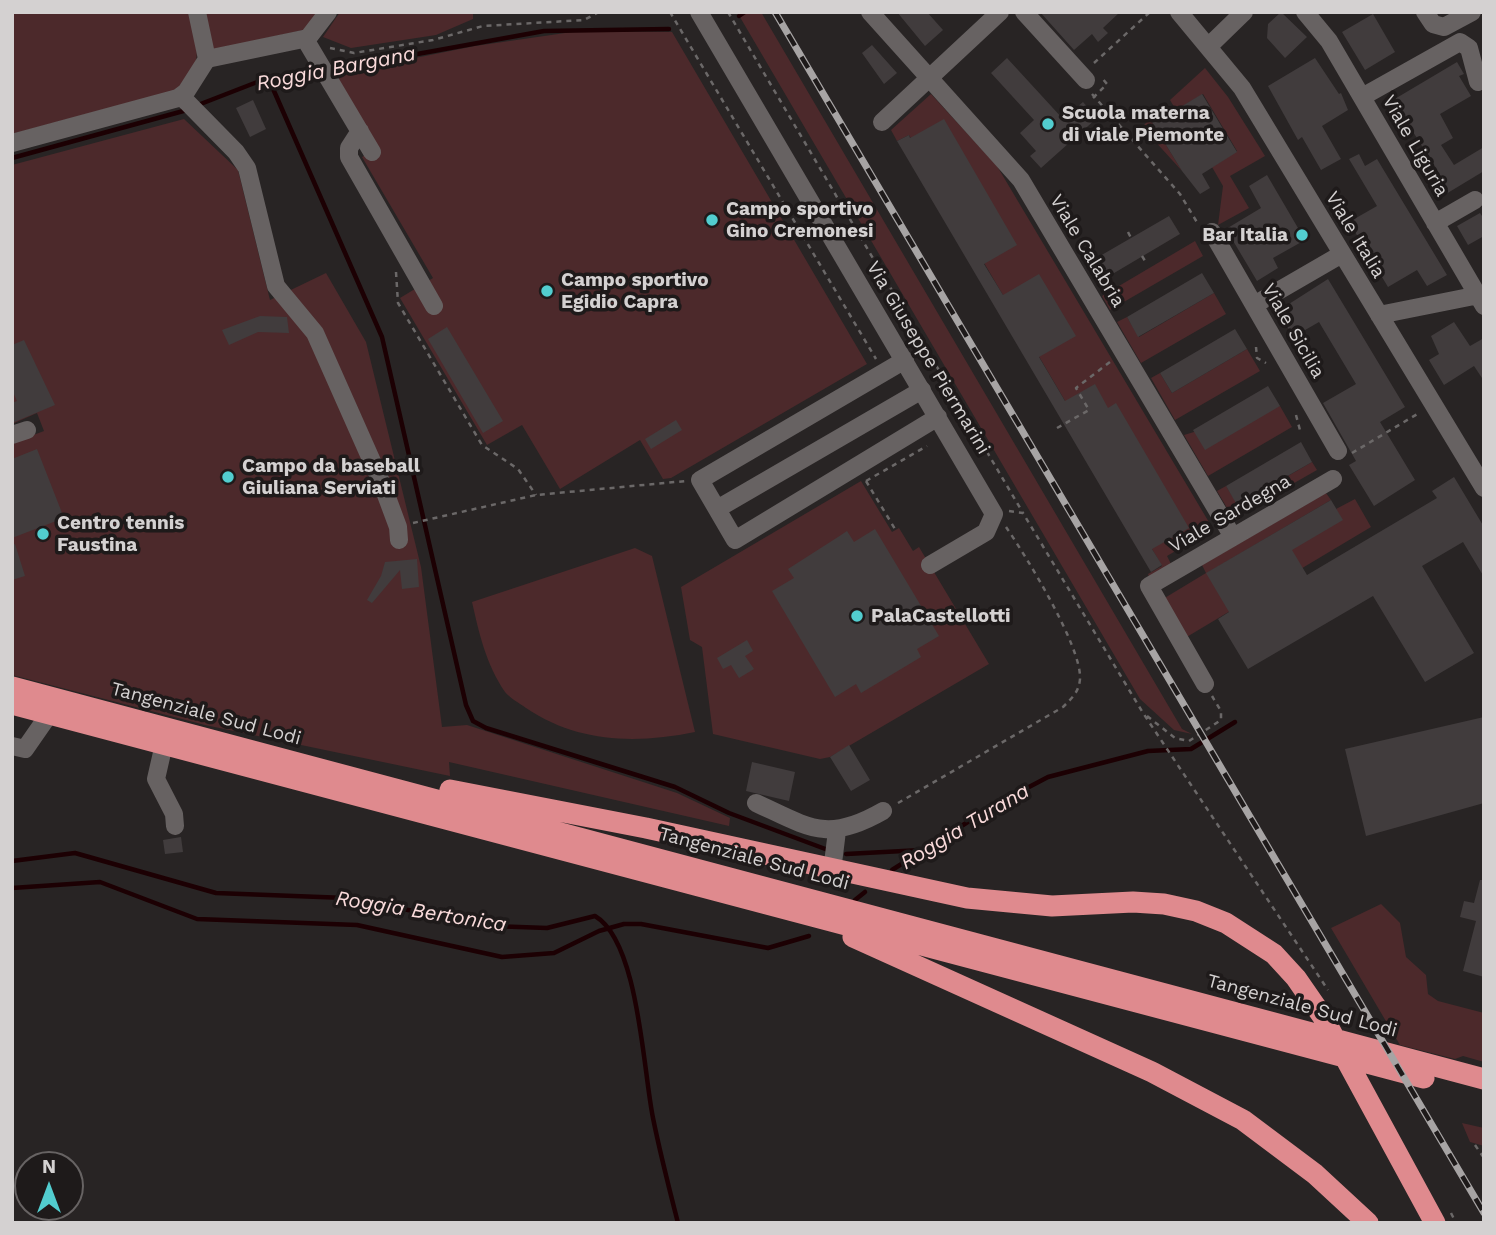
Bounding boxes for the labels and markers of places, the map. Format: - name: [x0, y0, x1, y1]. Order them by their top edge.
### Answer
- place label: Scuola materna di viale Piemonte: [1062, 102, 1224, 146]
- marker: Scuola materna di viale Piemonte: [1040, 116, 1056, 132]
- place label: Campo sportivo Gino Cremonesi: [726, 198, 874, 242]
- marker: Campo sportivo Gino Cremonesi: [704, 212, 720, 228]
- place label: Bar Italia: [1202, 224, 1288, 246]
- marker: Bar Italia: [1294, 227, 1310, 243]
- place label: Campo sportivo Egidio Capra: [561, 269, 709, 313]
- marker: Campo sportivo Egidio Capra: [539, 283, 555, 299]
- place label: Campo da baseball Giuliana Serviati: [242, 455, 420, 499]
- marker: Campo da baseball Giuliana Serviati: [220, 469, 236, 485]
- place label: Centro tennis Faustina: [57, 512, 184, 556]
- marker: Centro tennis Faustina: [35, 526, 51, 542]
- place label: PalaCastellotti: [871, 605, 1011, 627]
- marker: PalaCastellotti: [849, 608, 865, 624]

